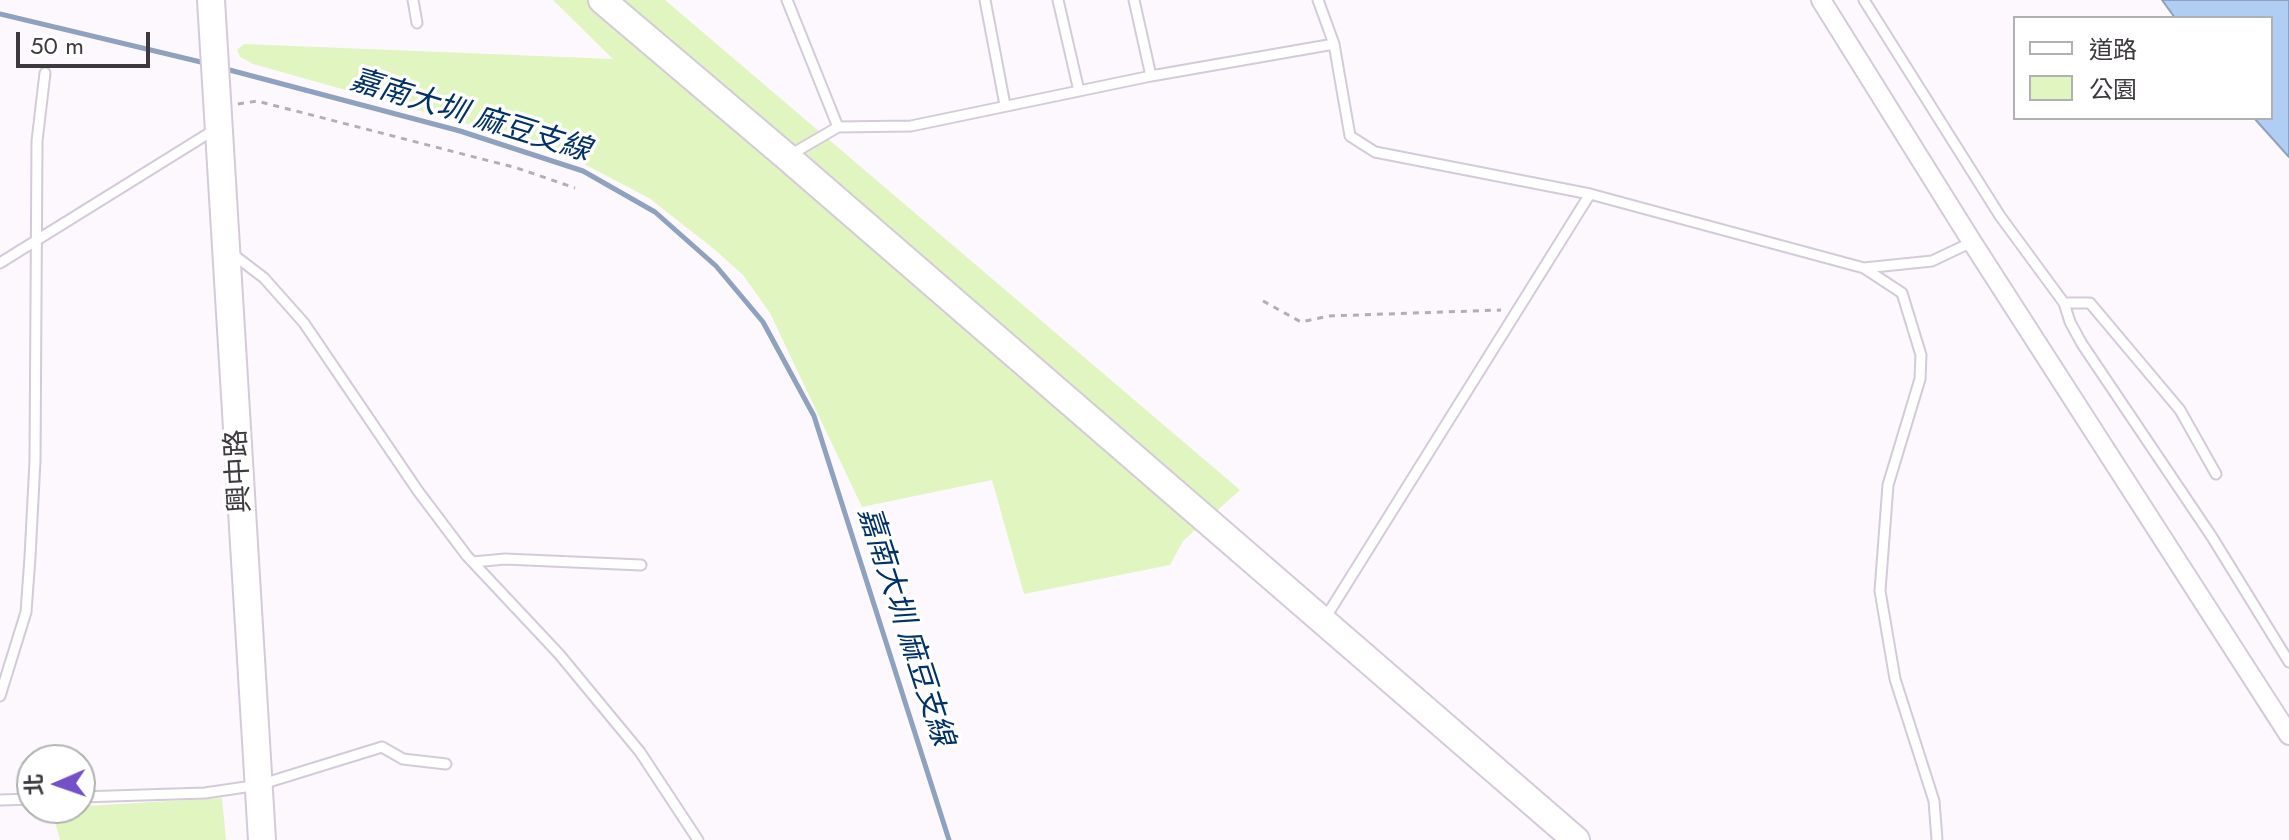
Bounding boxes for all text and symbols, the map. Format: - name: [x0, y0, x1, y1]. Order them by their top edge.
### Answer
- scale bar: [20, 16, 154, 66]
- legend: [2013, 16, 2273, 120]
- text: 50 m: [30, 28, 84, 63]
- text: 道路: [2089, 32, 2137, 67]
- water label: 嘉南大圳 麻豆支線: [346, 63, 594, 171]
- text: 公園: [2089, 72, 2137, 107]
- street label: 興中路: [221, 428, 259, 514]
- water label: 嘉南大圳 麻豆支線: [848, 503, 960, 751]
- north arrow: [16, 744, 96, 824]
- text: 北: [18, 773, 50, 796]

